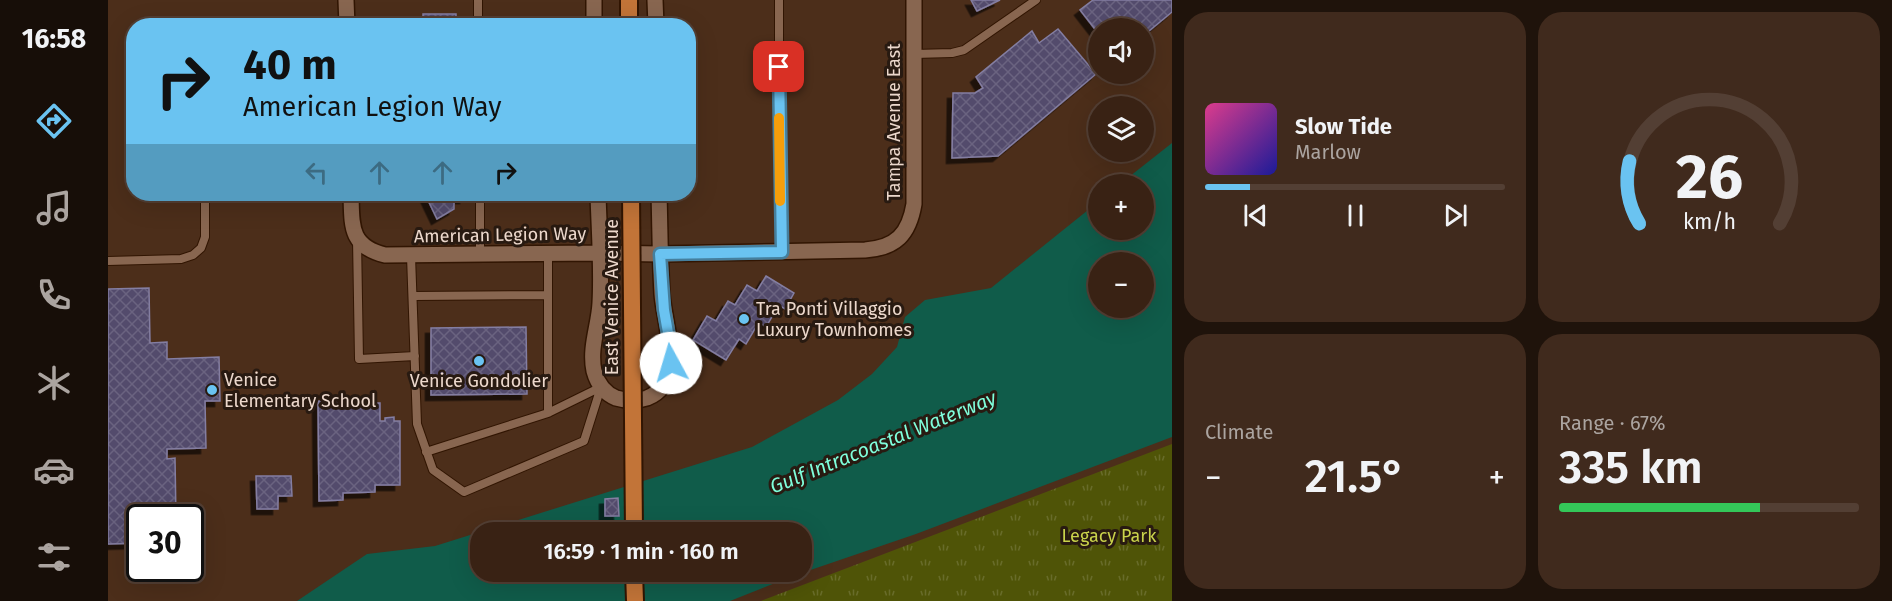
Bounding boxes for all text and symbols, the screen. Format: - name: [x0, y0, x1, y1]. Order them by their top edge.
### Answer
- map controls: [1088, 18, 1154, 318]
- button: sound: [1088, 18, 1154, 84]
- text: 16:58: [22, 23, 86, 55]
- text: 40 m: [243, 40, 337, 90]
- pin: [753, 41, 804, 92]
- icon: right: [144, 42, 222, 120]
- street label: Tampa Avenue East: [883, 43, 905, 201]
- icon: arrive: [762, 50, 795, 83]
- text: American Legion Way: [243, 91, 502, 123]
- button: layers: [1088, 96, 1154, 162]
- icon: directions: [33, 100, 75, 142]
- text: Slow Tide: [1295, 113, 1392, 140]
- text: Marlow: [1295, 140, 1361, 164]
- text: 26: [1675, 140, 1743, 215]
- icon: left: [300, 156, 333, 189]
- icon: ahead: [363, 156, 396, 189]
- icon: ahead: [426, 156, 459, 189]
- icon: right: [489, 156, 522, 189]
- button: +: [1088, 174, 1154, 240]
- icon: music: [33, 187, 75, 229]
- icon: previous: [1239, 199, 1272, 232]
- icon: pause: [1339, 199, 1372, 232]
- icon: next: [1439, 199, 1472, 232]
- text: km/h: [1682, 210, 1736, 236]
- street label: East Venice Avenue: [601, 219, 623, 375]
- street label: American Legion Way: [414, 222, 587, 248]
- button: −: [1088, 252, 1154, 318]
- icon: phone: [33, 274, 75, 316]
- place label: Tra Ponti Villaggio Luxury Townhomes: [756, 298, 912, 341]
- marker: Tra Ponti Villaggio Luxury Townhomes: [737, 312, 751, 326]
- position arrow: [639, 331, 703, 395]
- marker: Venice Gondolier: [472, 354, 486, 368]
- icon: climate: [33, 362, 75, 404]
- place label: Venice Elementary School: [224, 369, 376, 412]
- place label: Venice Gondolier: [410, 370, 548, 392]
- marker: Venice Elementary School: [205, 383, 219, 397]
- water label: Gulf Intracoastal Waterway: [766, 385, 1001, 498]
- text: Range · 67%: [1559, 411, 1666, 435]
- text: Climate: [1205, 420, 1273, 444]
- text: 335 km: [1559, 441, 1703, 495]
- icon: car: [33, 449, 75, 491]
- text: 21.5°: [1305, 450, 1405, 504]
- text: −: [1205, 458, 1222, 498]
- text: +: [1489, 458, 1505, 498]
- speed limit sign: 30: [126, 504, 204, 582]
- park label: Legacy Park: [1062, 525, 1157, 547]
- icon: filters: [33, 536, 75, 578]
- text: 16:59 · 1 min · 160 m: [543, 538, 739, 565]

